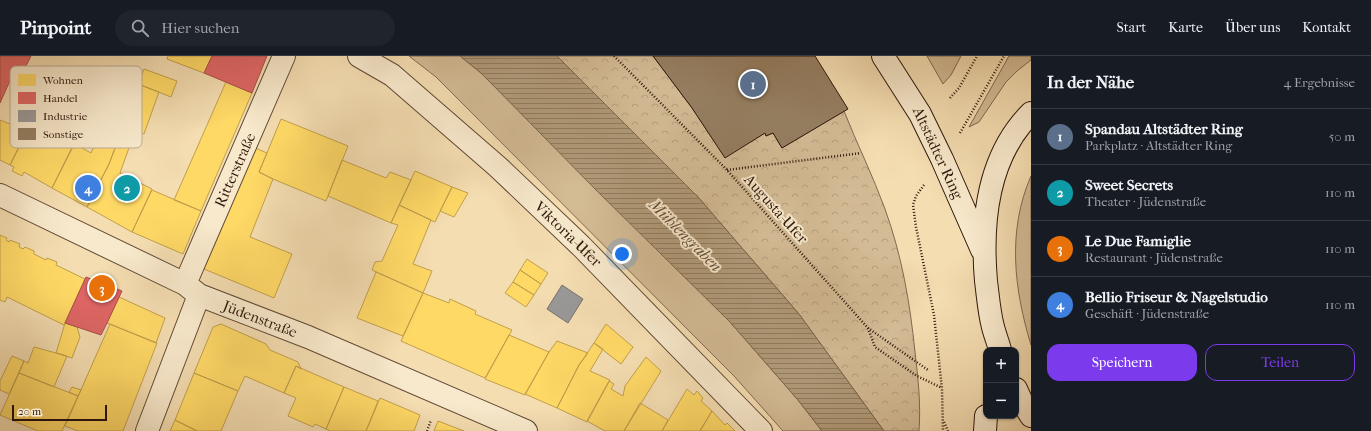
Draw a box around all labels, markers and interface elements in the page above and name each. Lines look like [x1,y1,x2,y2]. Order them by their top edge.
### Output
search box [115,10,395,46]
text: Pinpoint [20,17,91,39]
icon: search [129,17,151,39]
text: Hier suchen [161,19,239,37]
text: Start [1117,19,1146,36]
text: Karte [1168,19,1203,36]
text: Über uns [1225,19,1280,36]
text: Kontakt [1302,19,1351,36]
legend [10,66,142,148]
pin: 1 [740,69,766,99]
text: In der Nähe [1047,72,1134,92]
text: Wohnen [42,74,83,87]
text: 4 Ergebnisse [1284,75,1355,90]
text: Handel [43,92,78,105]
street label: Altstädter Ring [908,103,968,203]
text: Industrie [43,110,88,123]
text: Spandau Altstädter Ring [1085,120,1243,138]
text: Sonstige [43,128,84,141]
street label: Ritterstraße [211,129,260,210]
text: 1 [1058,129,1062,144]
text: 50 m [1329,129,1355,144]
text: Parkplatz · Altstädter Ring [1085,138,1232,153]
street label: Augusta-Ufer [740,170,812,248]
pin: 4 [75,173,101,203]
pin: 2 [114,173,140,203]
text: Sweet Secrets [1085,176,1173,194]
text: 2 [1057,185,1063,200]
text: 110 m [1325,185,1355,200]
text: Theater · Jüdenstraße [1085,194,1206,209]
water label: Mühlengraben [645,195,726,275]
street label: Viktoria-Ufer [530,197,606,271]
text: Le Due Famiglie [1085,232,1191,250]
text: 3 [1057,241,1063,256]
text: 110 m [1325,241,1355,256]
your location [612,244,632,264]
text: Restaurant · Jüdenstraße [1085,250,1223,265]
pin: 3 [89,273,115,303]
text: Bellio Friseur & Nagelstudio [1085,288,1268,306]
street label: Jüdenstraße [219,296,300,342]
text: 4 [1056,297,1064,312]
text: 110 m [1325,297,1355,312]
text: Geschäft · Jüdenstraße [1085,306,1209,321]
button: Speichern [1047,344,1197,381]
button: Teilen [1205,344,1355,381]
map controls [983,347,1019,419]
button: + [983,347,1019,383]
button: − [983,383,1019,419]
scale bar [12,403,107,422]
text: 20 m [18,405,41,418]

